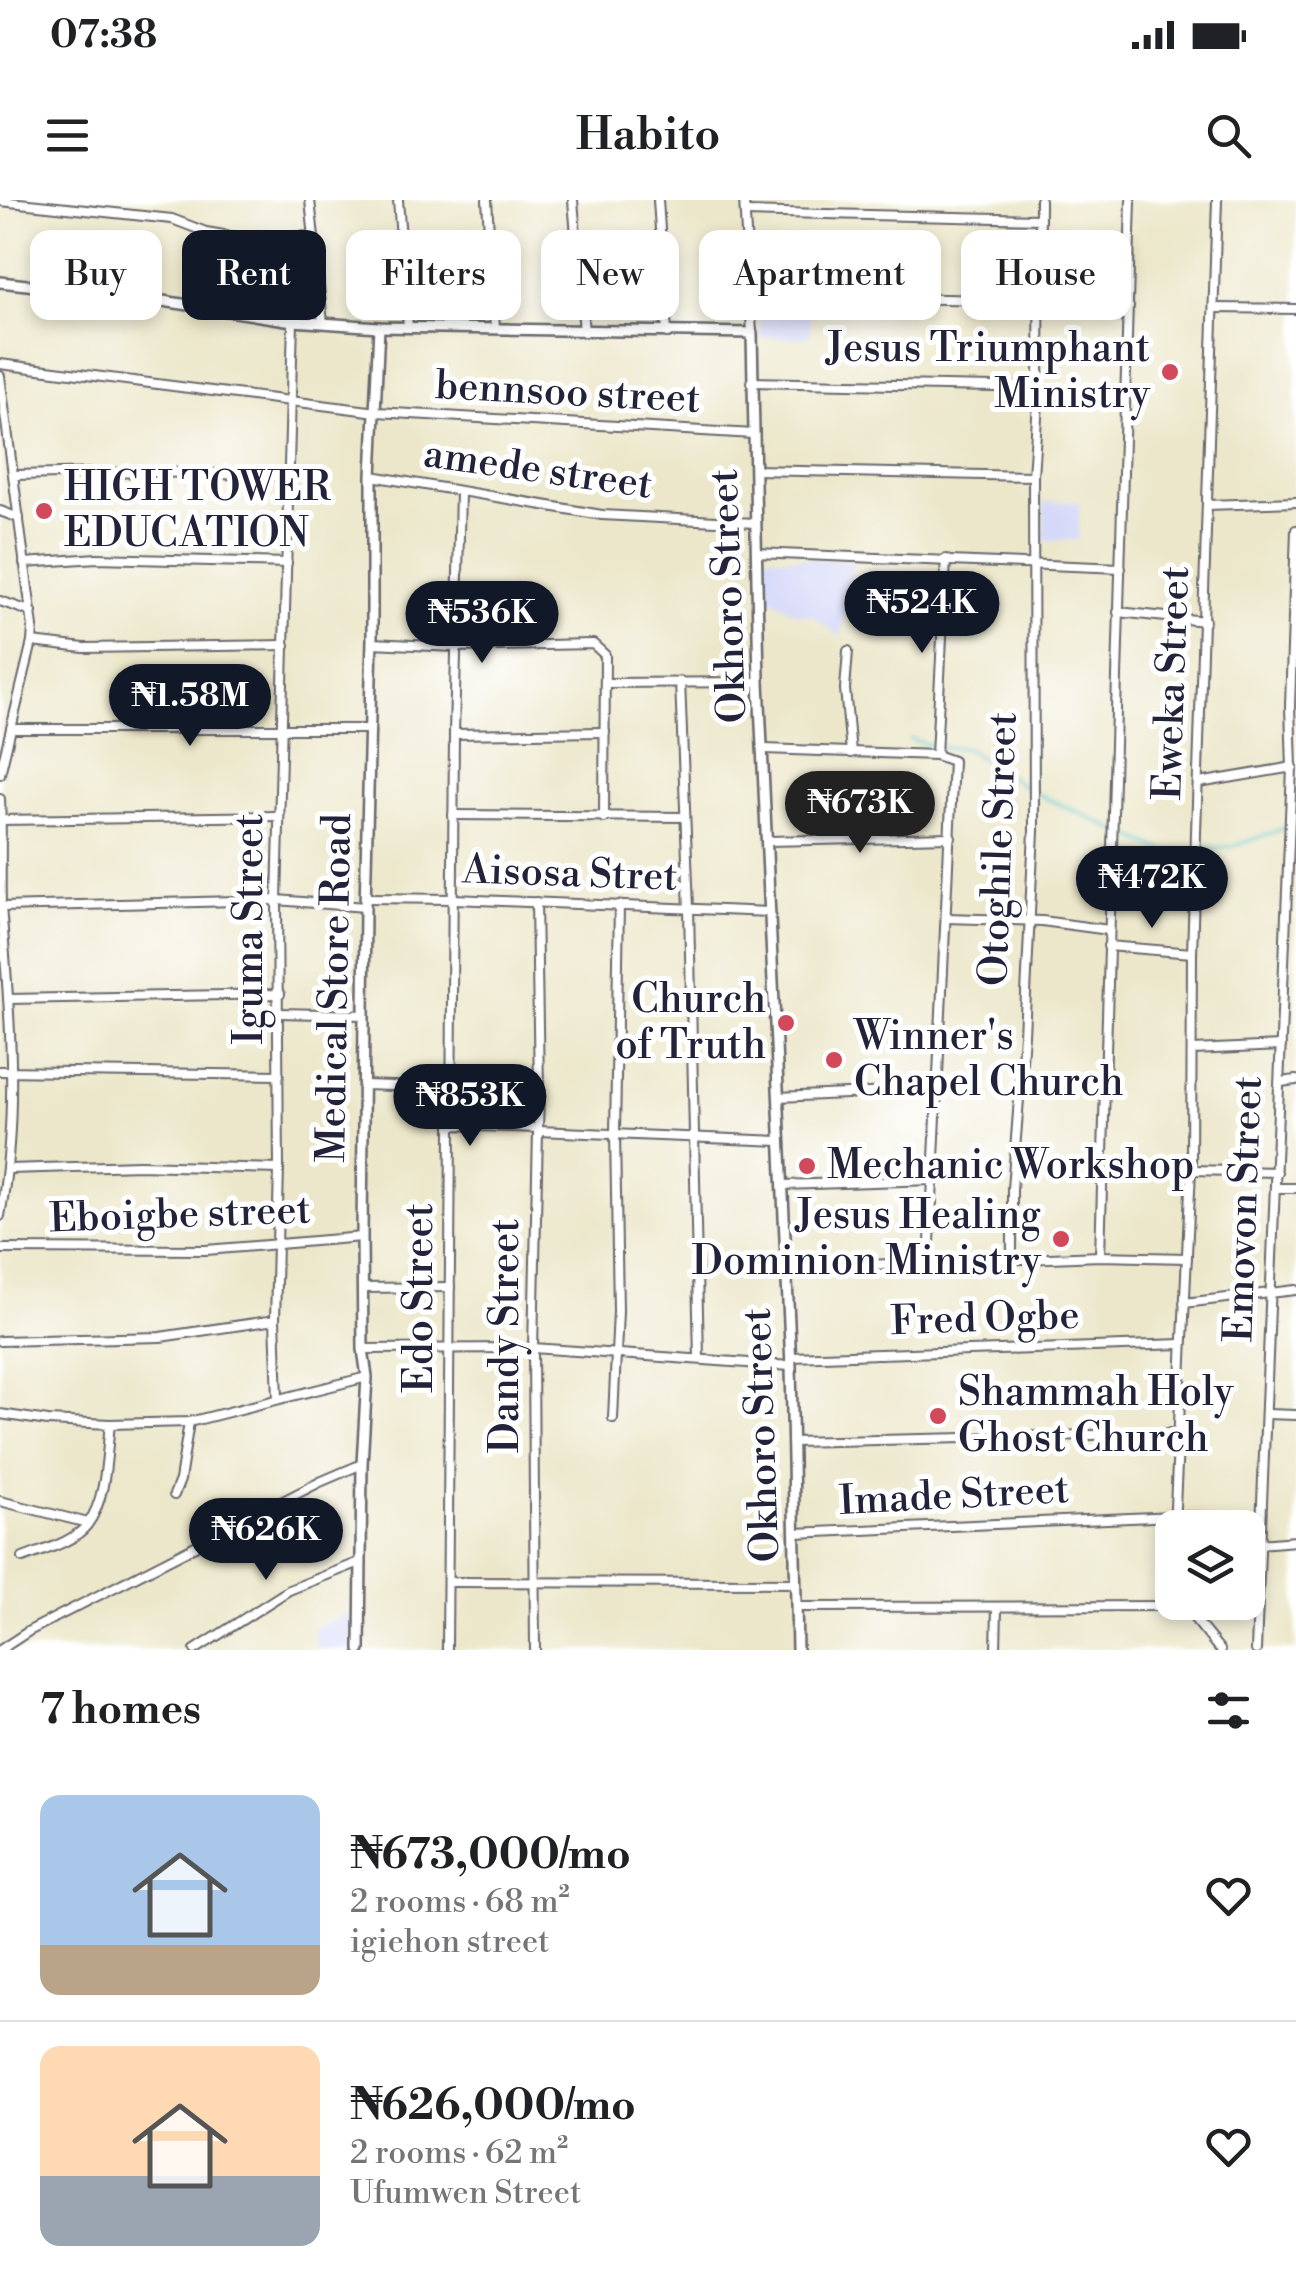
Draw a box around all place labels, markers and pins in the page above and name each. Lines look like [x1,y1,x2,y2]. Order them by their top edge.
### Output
place label: Jesus Triumphant Ministry [824,324,1151,421]
marker: Jesus Triumphant Ministry [1159,361,1181,383]
place label: HIGH TOWER EDUCATION [64,463,331,559]
marker: HIGH TOWER EDUCATION [33,500,55,522]
pin: ₦524K [852,571,992,656]
pin: ₦536K [412,581,552,666]
pin: ₦1.58M [109,664,271,749]
pin: ₦673K [790,771,930,856]
pin: ₦472K [1082,846,1222,931]
place label: Church of Truth [615,975,766,1071]
marker: Church of Truth [775,1012,797,1034]
place label: Winner's Chapel Church [852,1012,1124,1108]
marker: Winner's Chapel Church [823,1049,845,1071]
pin: ₦853K [400,1064,540,1149]
place label: Mechanic Workshop [827,1141,1194,1191]
marker: Mechanic Workshop [796,1155,818,1177]
place label: Jesus Healing Dominion Ministry [692,1191,1042,1288]
marker: Jesus Healing Dominion Ministry [1050,1228,1072,1250]
place label: Shammah Holy Ghost Church [958,1368,1234,1464]
marker: Shammah Holy Ghost Church [927,1405,949,1427]
pin: ₦626K [196,1498,336,1583]

